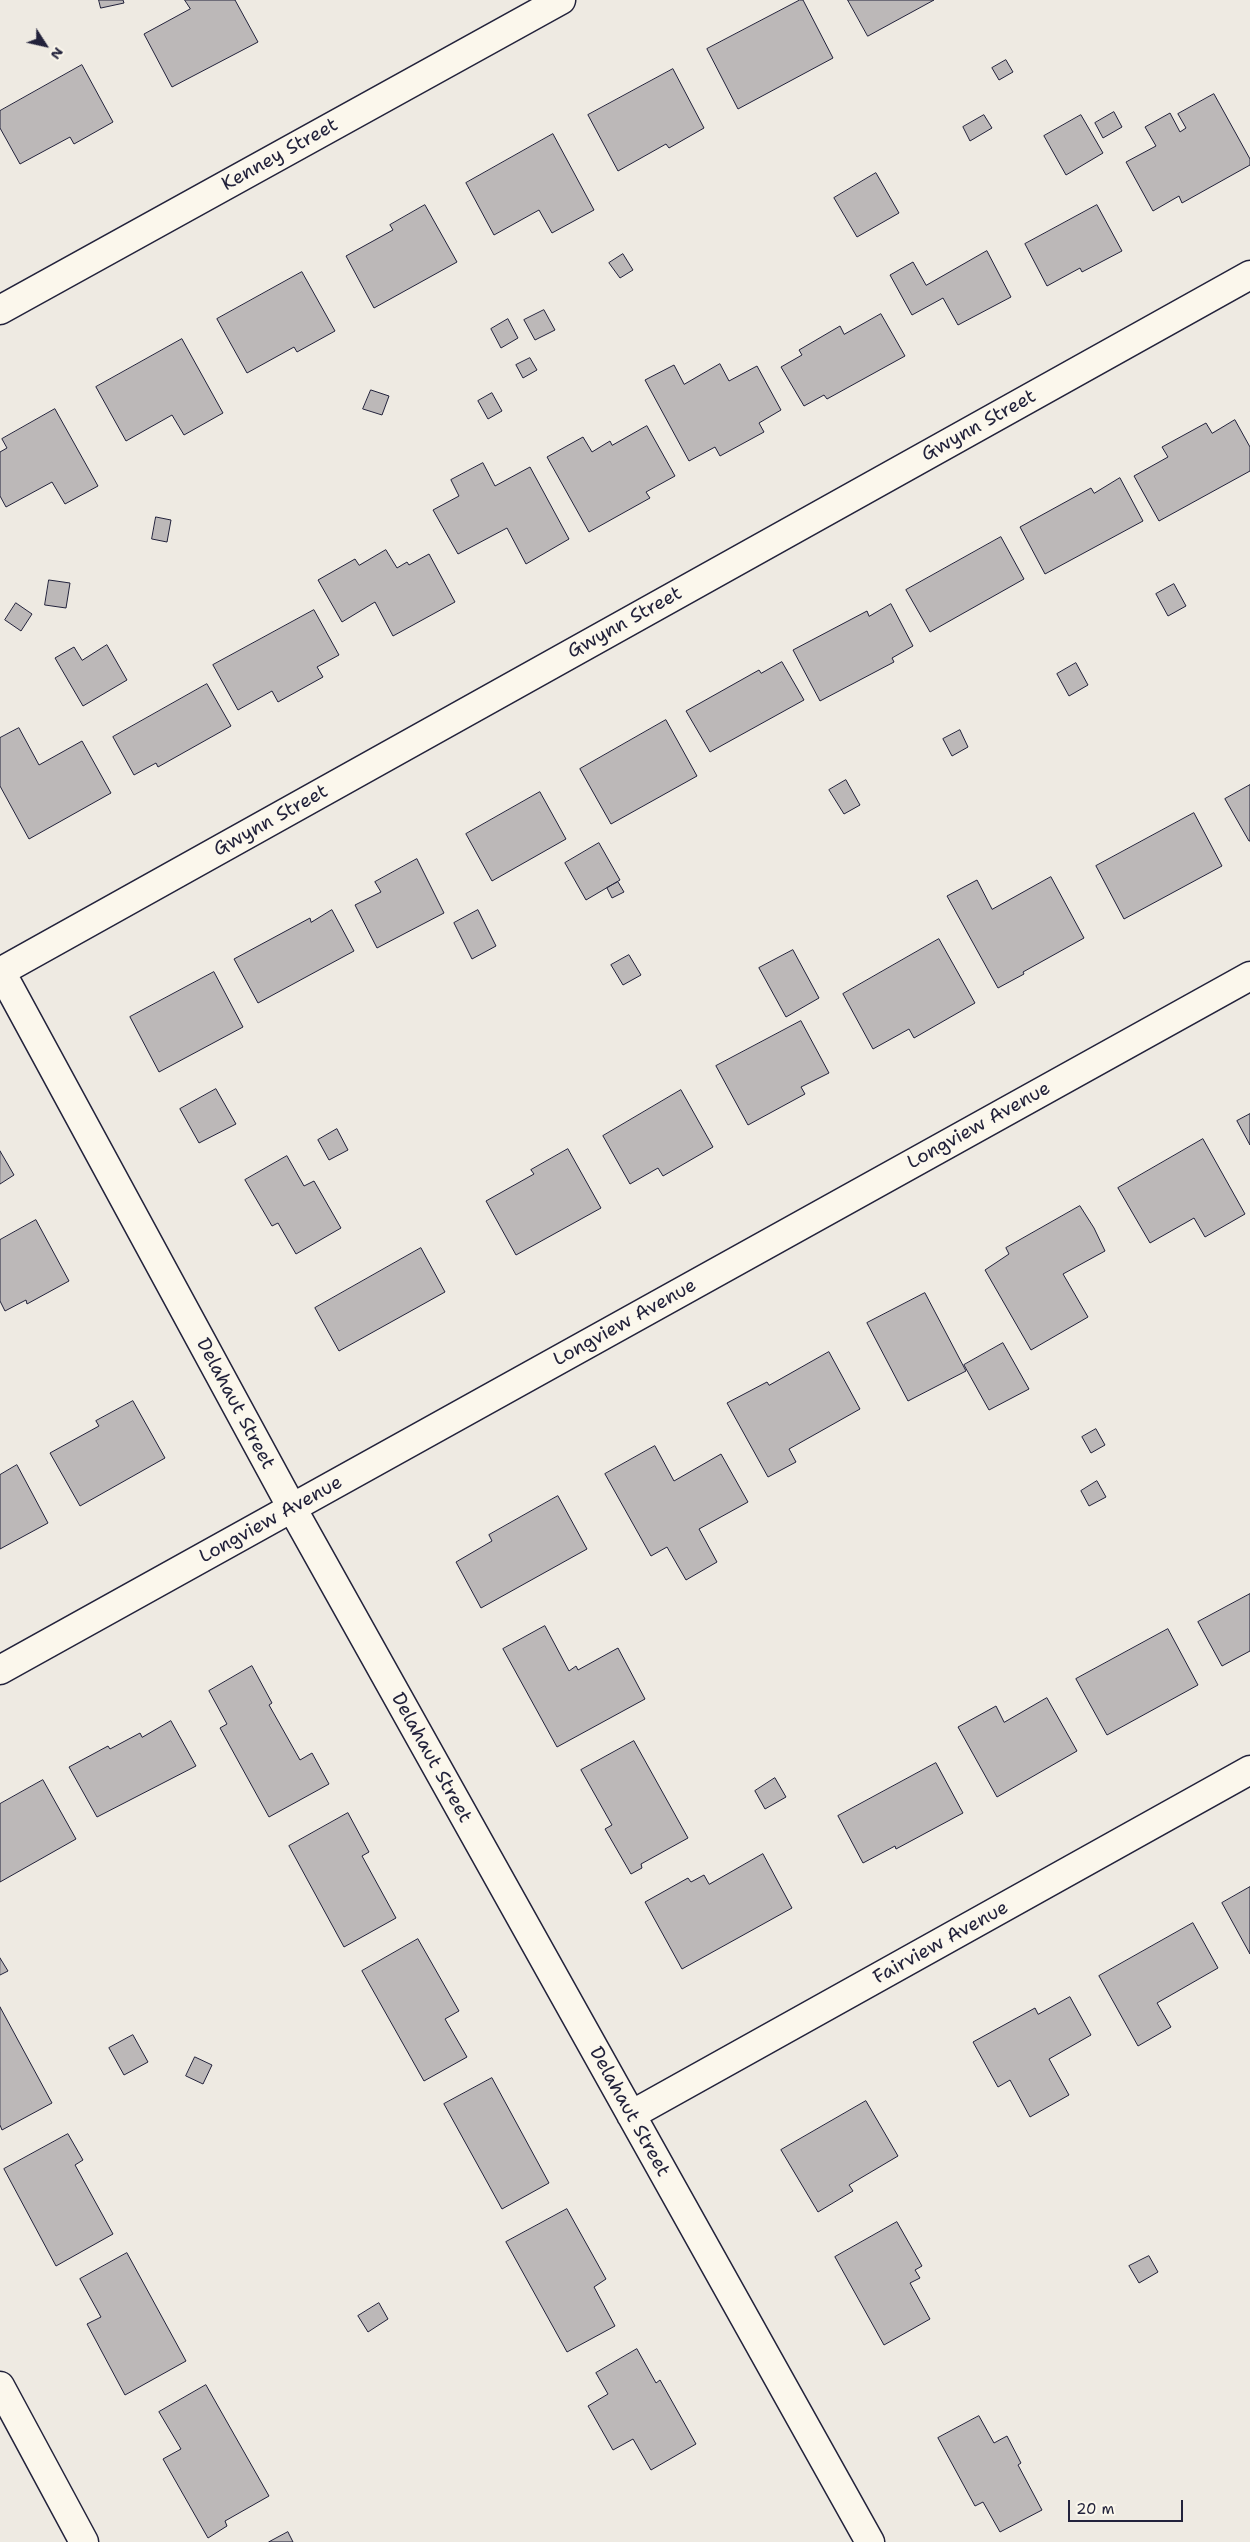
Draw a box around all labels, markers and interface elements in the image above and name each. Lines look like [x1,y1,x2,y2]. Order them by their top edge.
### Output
north arrow [20,20,70,70]
text: N [47,44,68,63]
street label: Kenney Street [218,114,342,196]
street label: Gwynn Street [918,385,1040,467]
street label: Gwynn Street [564,582,686,664]
street label: Gwynn Street [210,780,332,862]
street label: Longview Avenue [904,1077,1054,1175]
street label: Longview Avenue [550,1274,700,1372]
street label: Delahaut Street [191,1335,279,1473]
street label: Longview Avenue [196,1471,346,1569]
street label: Delahaut Street [386,1689,476,1827]
street label: Fairview Avenue [869,1896,1013,1990]
street label: Delahaut Street [584,2043,674,2181]
scale bar [1070,2490,1185,2522]
text: 20 m [1076,2499,1115,2519]

